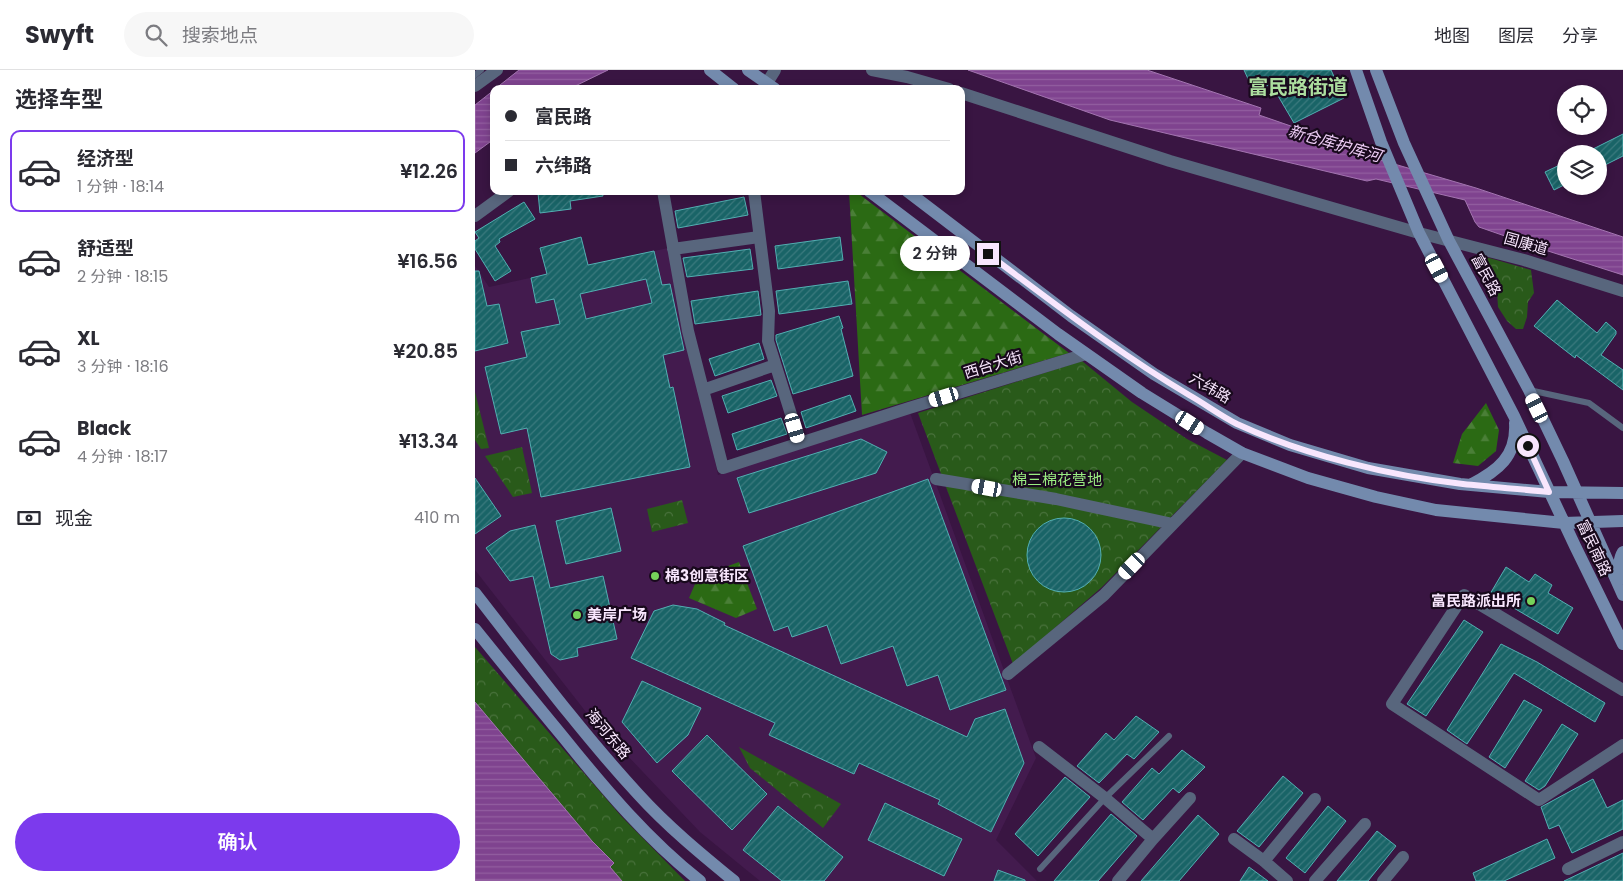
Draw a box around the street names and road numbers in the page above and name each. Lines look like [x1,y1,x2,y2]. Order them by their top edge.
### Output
street label: 国康道 [1502,227,1551,260]
street label: 富民路 [1467,250,1506,300]
street label: 西台大街 [961,346,1025,383]
street label: 六纬路 [1186,367,1235,408]
street label: 富民南路 [1572,516,1617,579]
street label: 海河东路 [581,704,636,763]

